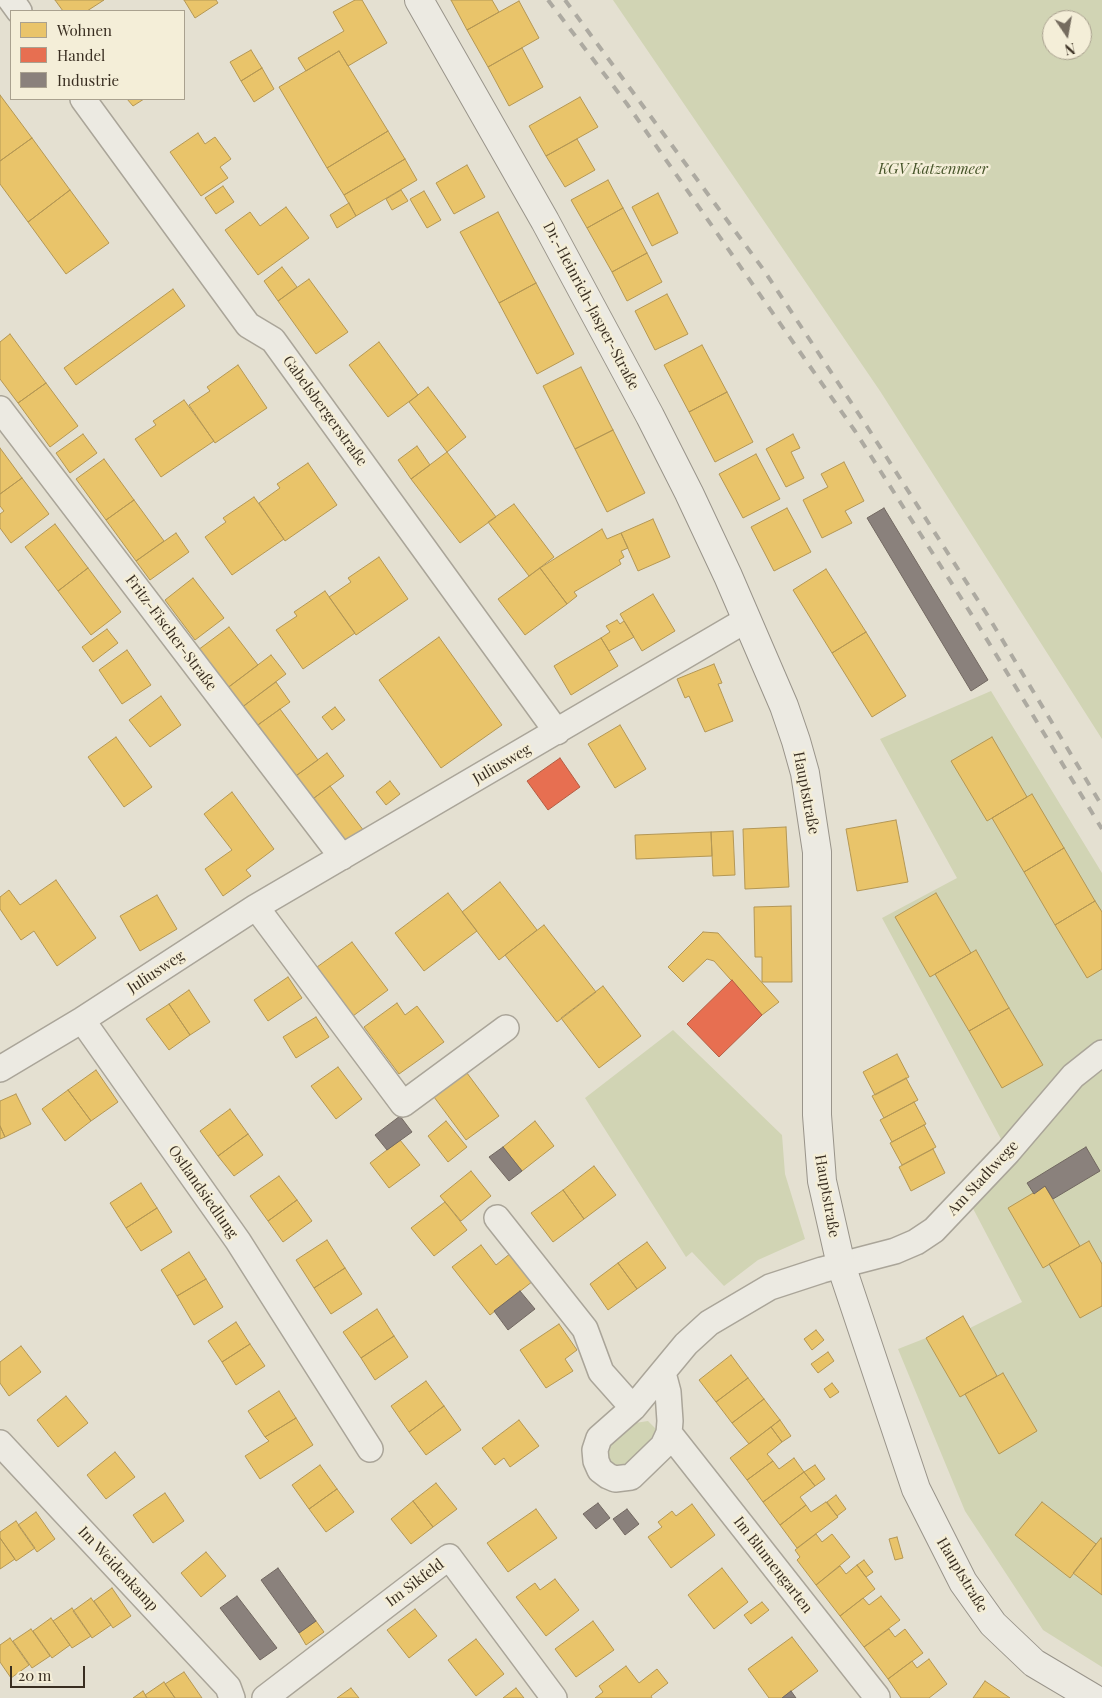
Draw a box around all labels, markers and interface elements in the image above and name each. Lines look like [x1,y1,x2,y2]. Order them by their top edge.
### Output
legend [10,10,185,100]
north arrow [1042,10,1092,60]
text: Wohnen [57,20,112,40]
text: N [1063,39,1077,60]
text: Handel [57,45,105,65]
text: Industrie [57,70,119,90]
park label: KGV Katzenmeer [878,160,988,178]
street label: Dr.-Heinrich-Jasper-Straße [539,219,643,393]
street label: Gabelsbergerstraße [279,352,371,470]
street label: Fritz-Fischer-Straße [122,572,220,694]
street label: Juliusweg [470,740,534,788]
street label: Hauptstraße [789,750,823,836]
street label: Juliusweg [124,947,188,997]
street label: Am Stadtwege [944,1137,1022,1219]
street label: Ostlandsiedlung [164,1142,242,1242]
street label: Hauptstraße [811,1153,843,1239]
street label: Im Blumengarten [730,1513,816,1617]
street label: Im Weidenkamp [74,1523,162,1615]
street label: Hauptstraße [933,1534,991,1616]
street label: Im Sikfeld [382,1555,448,1611]
scale bar [12,1656,88,1688]
text: 20 m [18,1665,51,1685]

